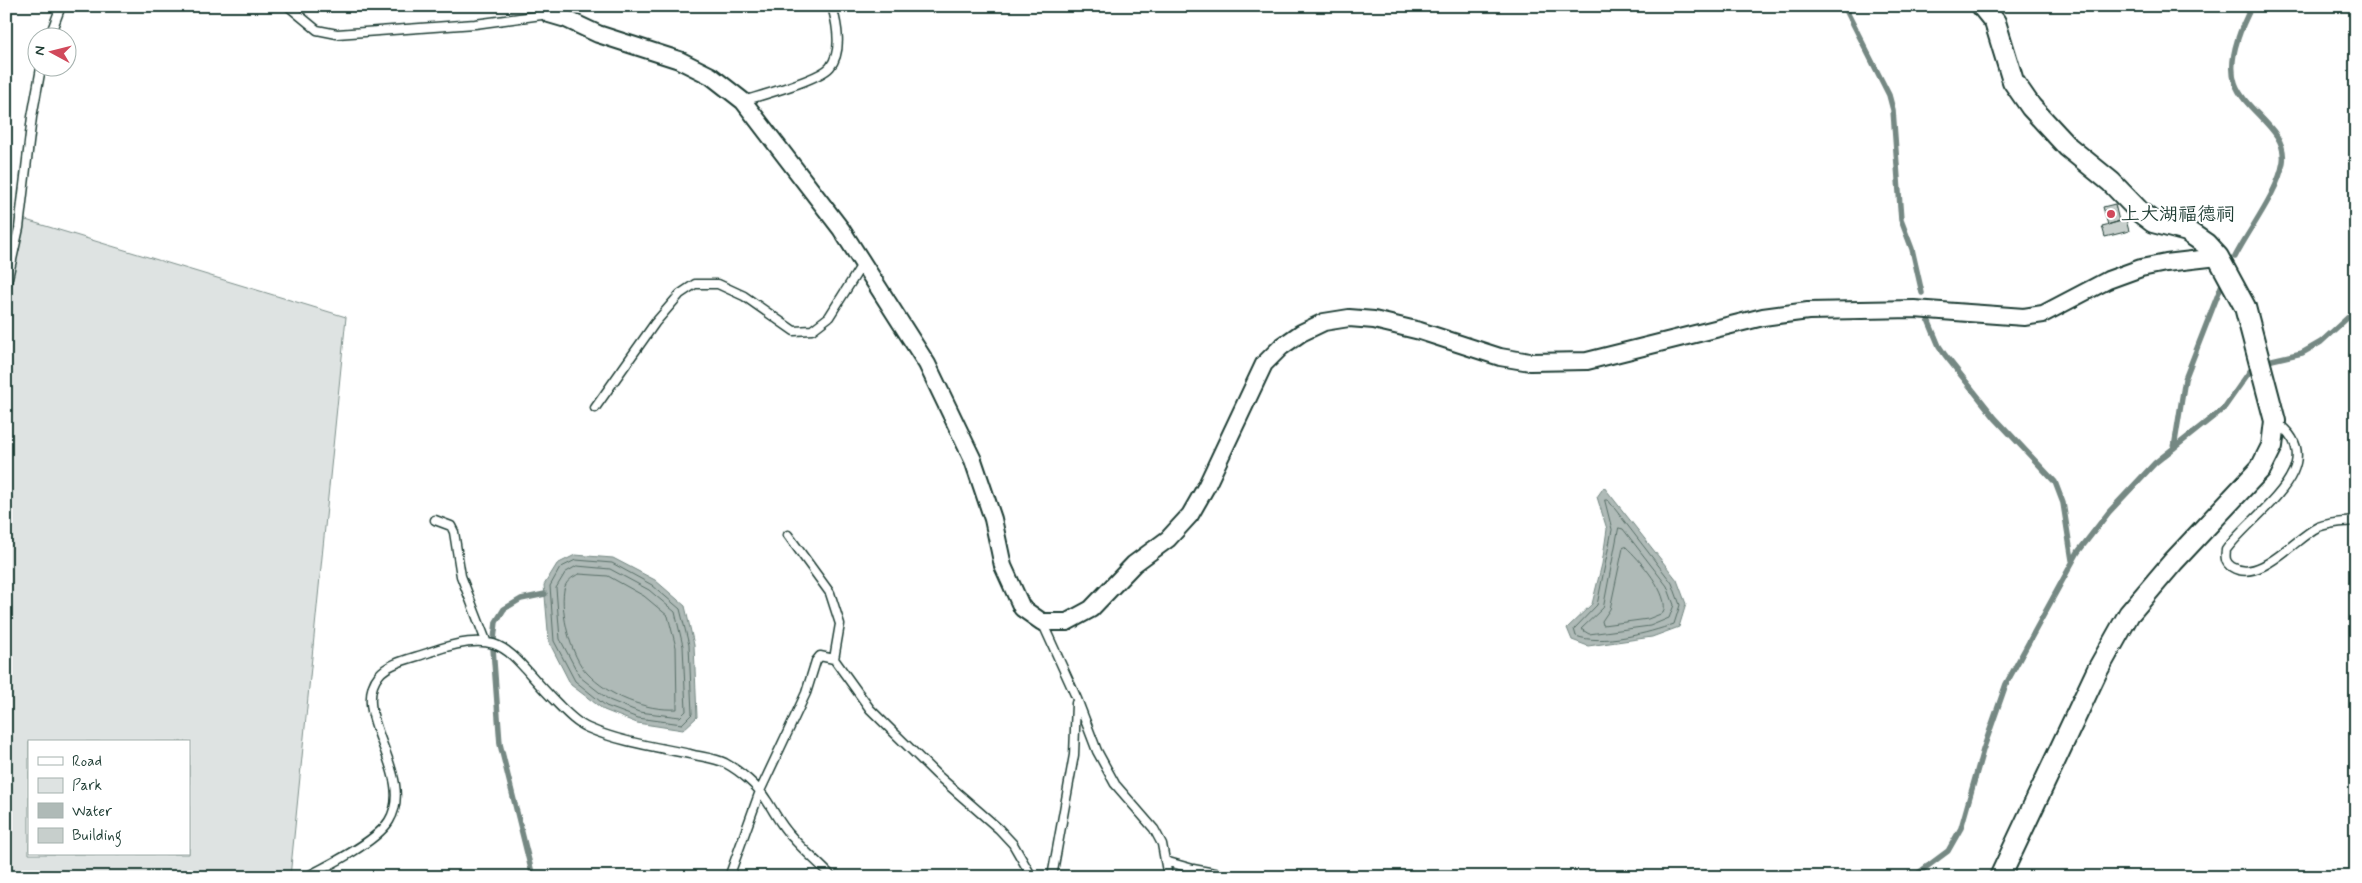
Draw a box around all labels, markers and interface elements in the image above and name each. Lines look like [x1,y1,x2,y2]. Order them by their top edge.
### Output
north arrow [28,28,78,78]
text: N [31,45,50,56]
place label: 上大湖福德祠 [2121,202,2235,227]
marker: 上大湖福德祠 [2105,208,2117,220]
legend [28,740,190,856]
text: Road [72,752,102,772]
text: Park [72,776,102,796]
text: Water [72,802,112,822]
text: Building [72,826,122,847]

